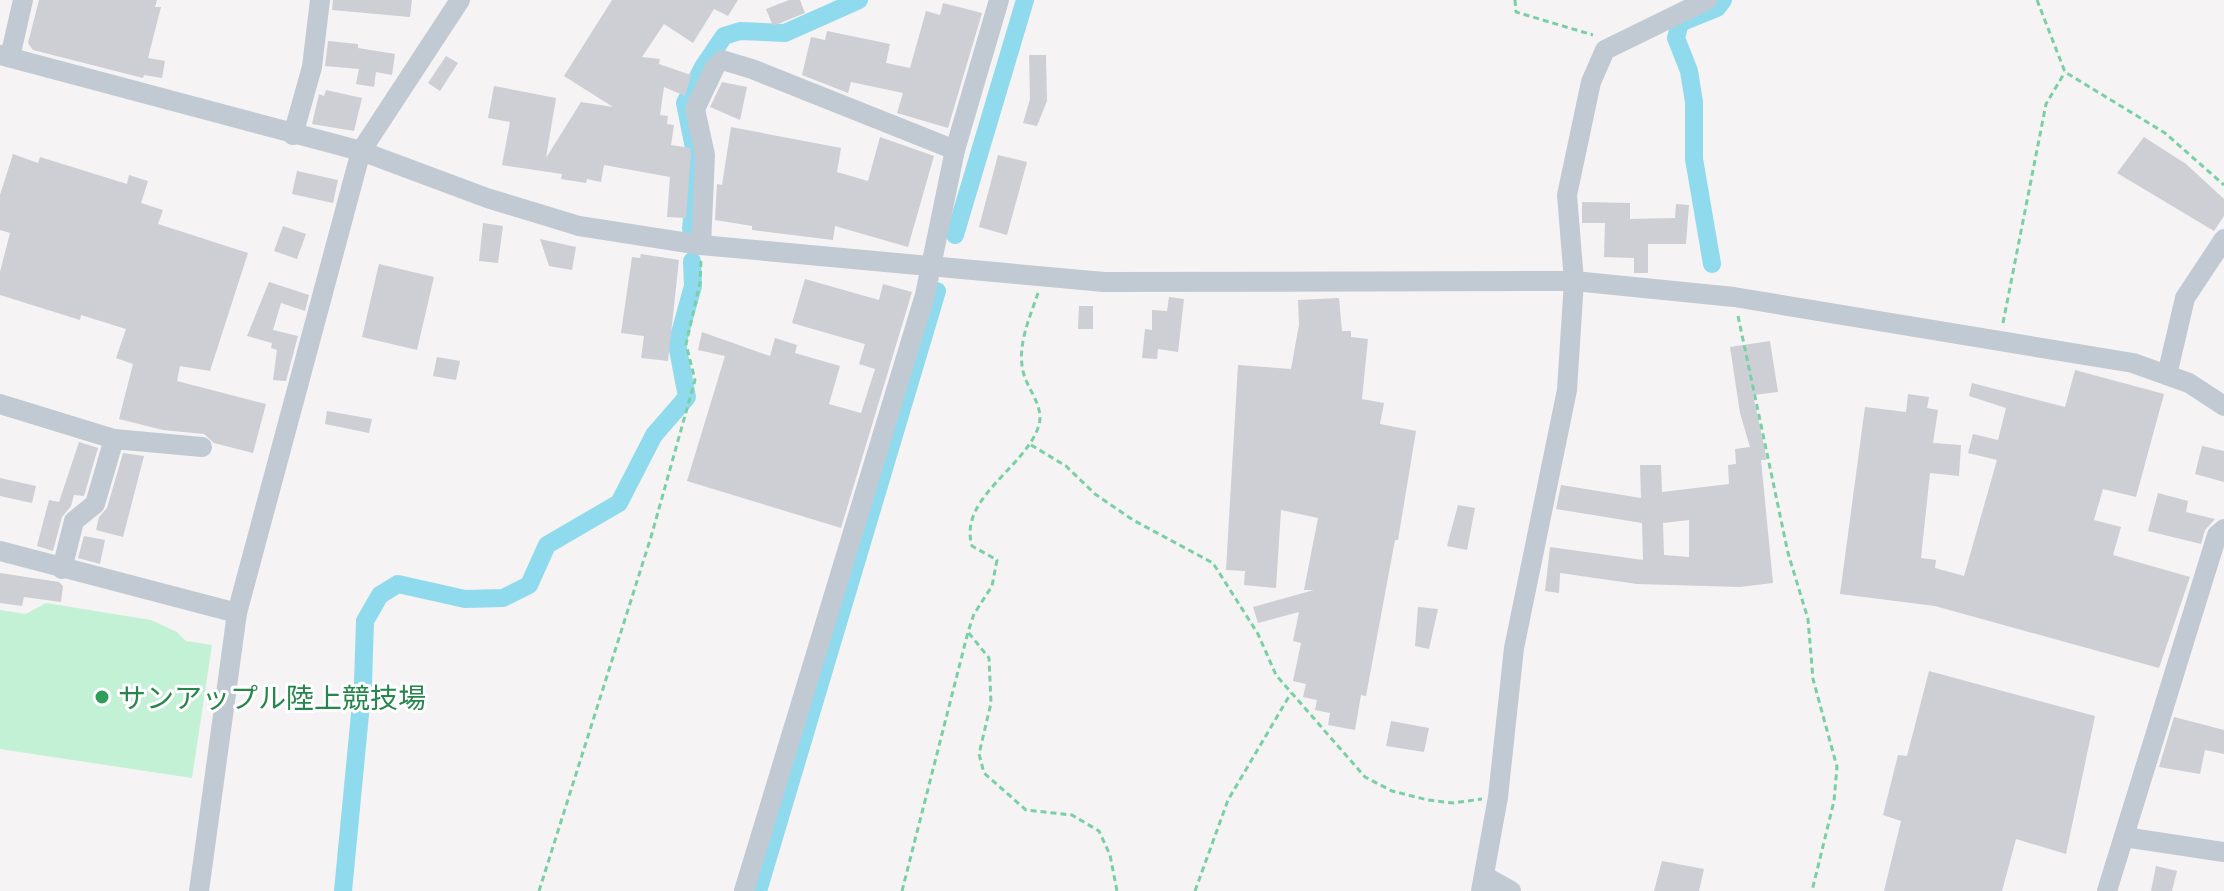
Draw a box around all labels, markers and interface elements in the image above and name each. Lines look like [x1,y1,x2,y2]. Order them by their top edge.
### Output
place label: サンアップル陸上競技場 [118,678,426,716]
marker: サンアップル陸上競技場 [93,688,111,706]

